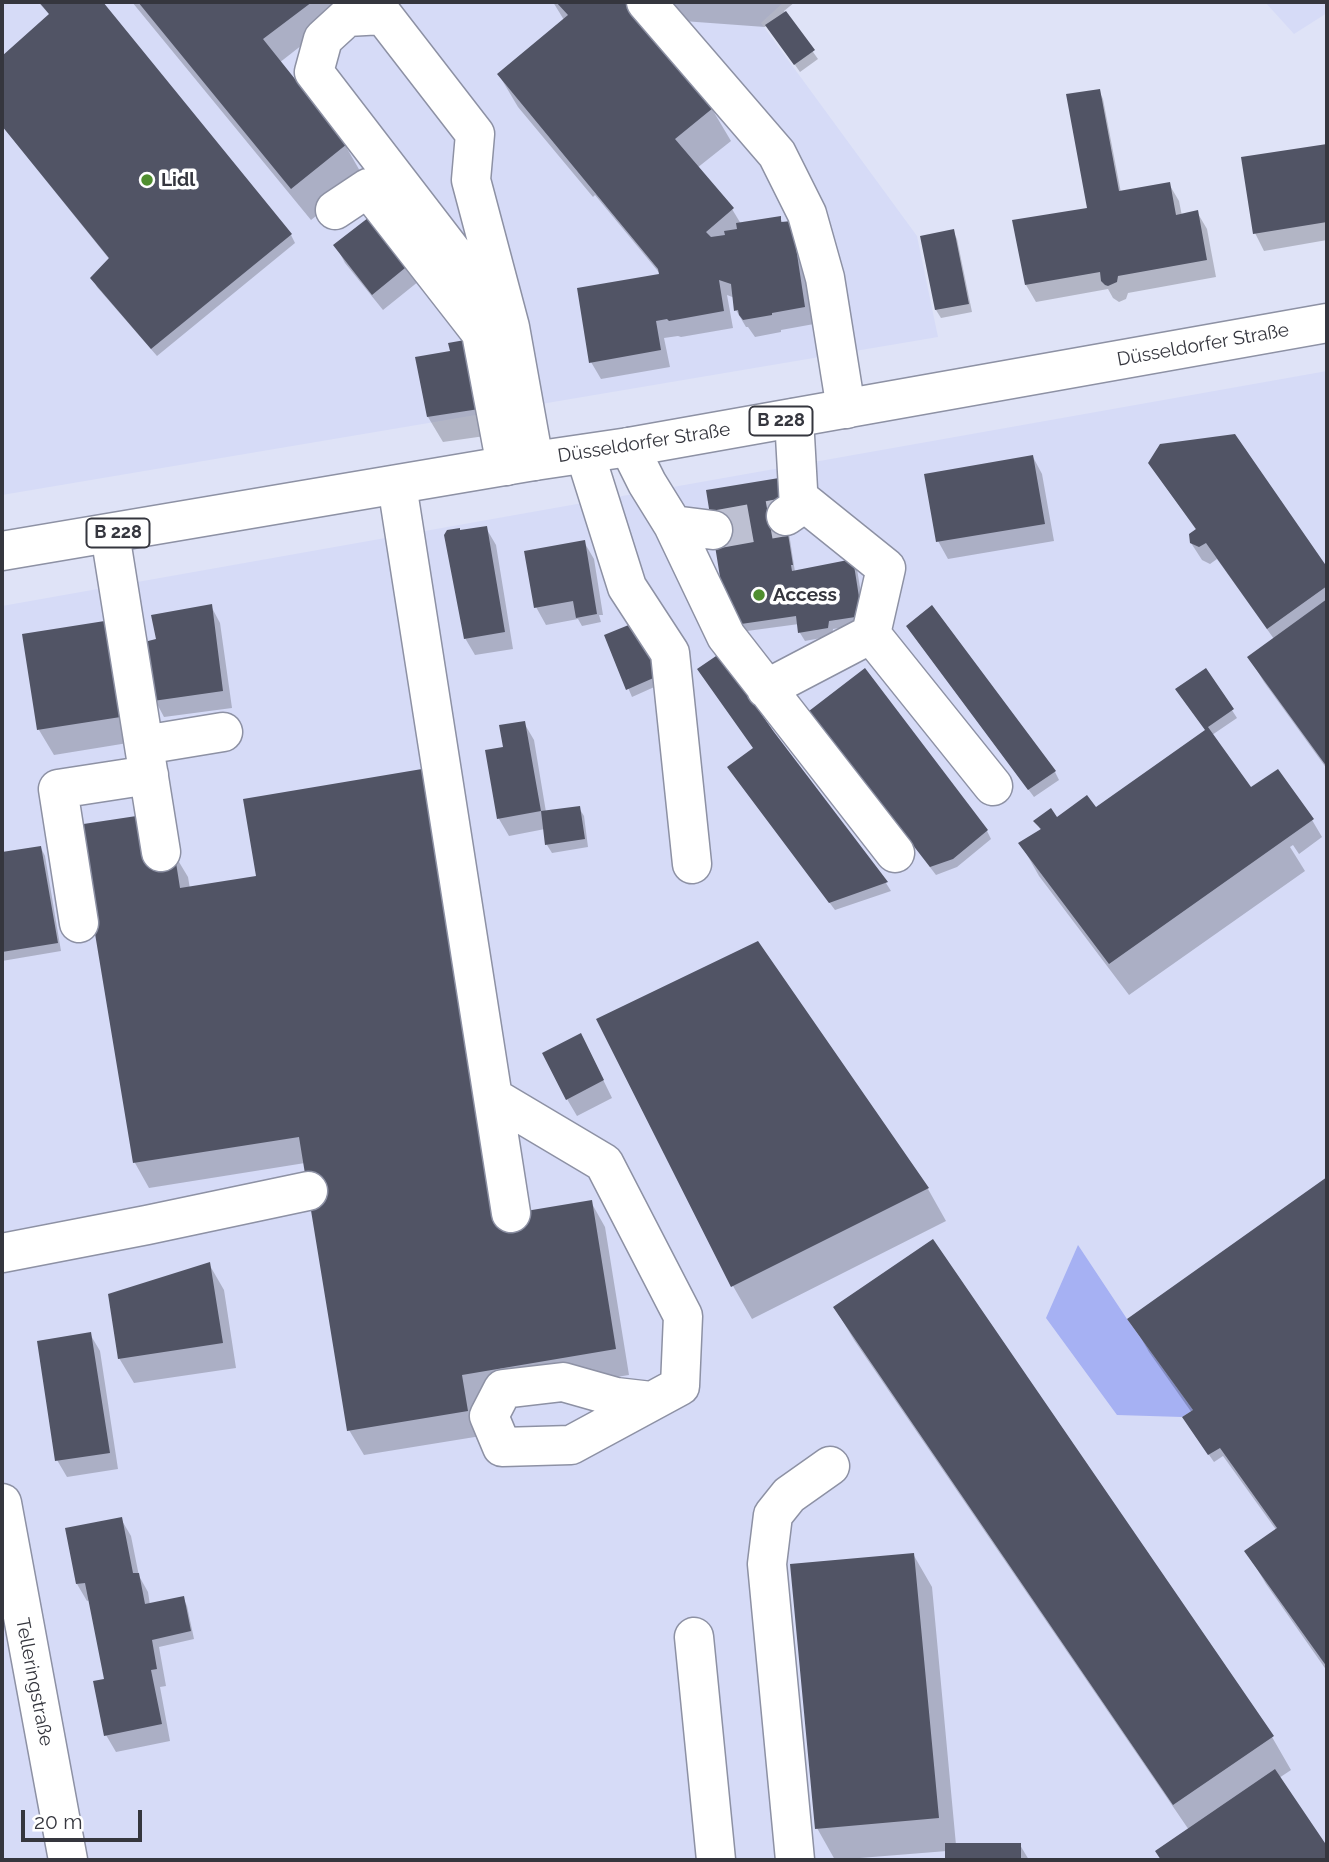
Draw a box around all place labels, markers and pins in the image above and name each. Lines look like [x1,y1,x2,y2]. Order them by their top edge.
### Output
place label: Lidl [161,169,195,191]
marker: Lidl [139,172,155,188]
place label: Access [773,584,837,606]
marker: Access [751,587,767,603]

